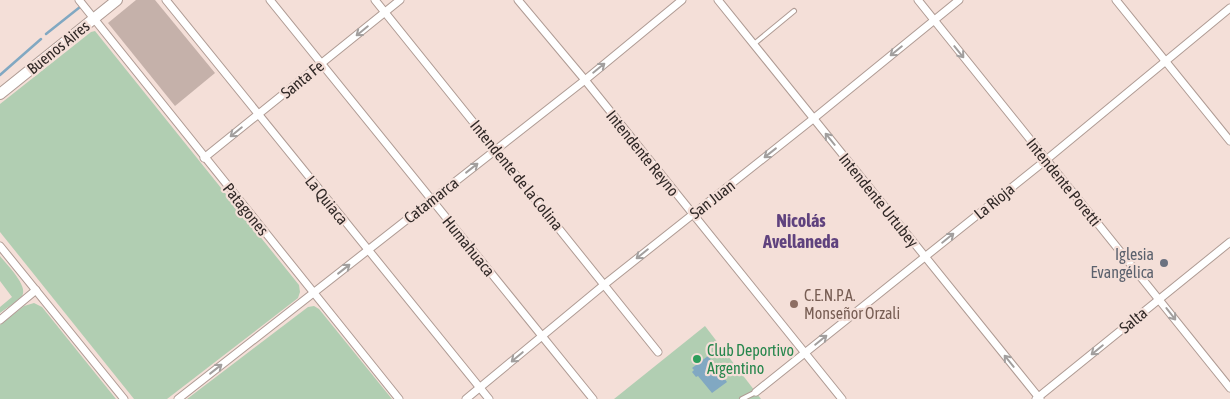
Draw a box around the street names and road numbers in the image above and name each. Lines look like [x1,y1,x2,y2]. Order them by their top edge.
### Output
street label: Buenos Aires [23,16,93,78]
street label: Santa Fe [277,56,327,102]
street label: Intendente Reyno [602,107,683,200]
street label: Intendente de la Colina [467,116,567,234]
street label: Intendente Poretti [1023,134,1105,230]
street label: Intendente Urtubey [835,149,923,251]
street label: La Quiaca [302,172,352,228]
street label: Catamarca [400,173,462,227]
street label: San Juan [686,176,738,222]
street label: Patagones [219,179,273,240]
street label: La Rioja [970,179,1018,223]
street label: Humahuaca [439,212,499,280]
street label: Salta [1116,303,1150,337]

